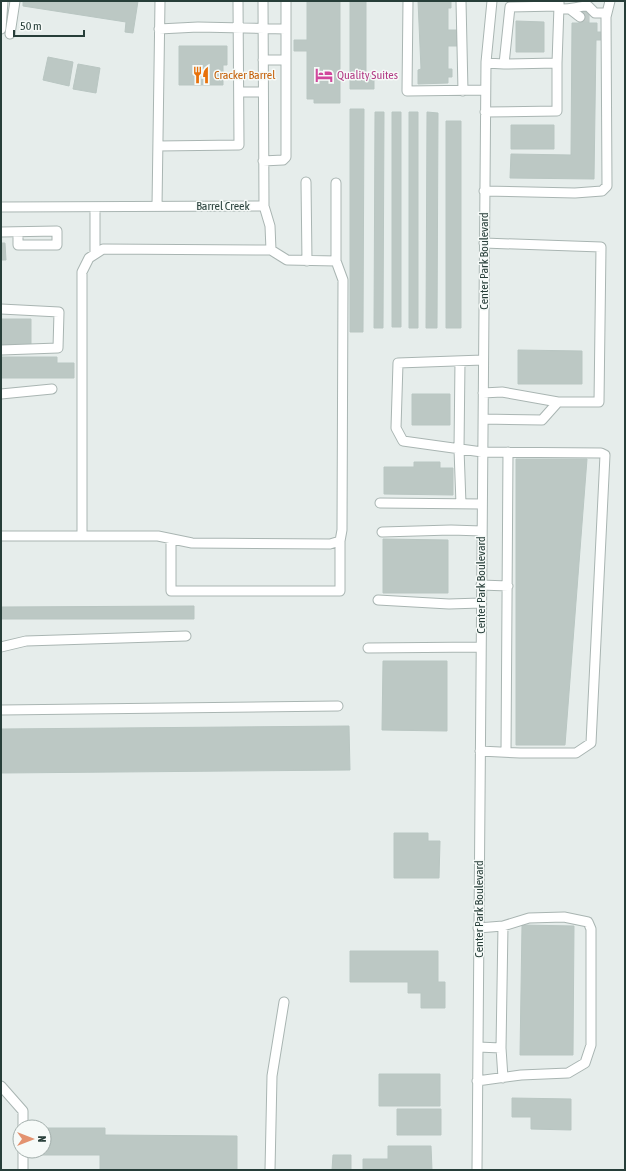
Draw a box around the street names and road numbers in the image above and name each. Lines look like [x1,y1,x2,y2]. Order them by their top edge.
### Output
street label: Barrel Creek [196,199,251,213]
street label: Center Park Boulevard [477,212,491,310]
street label: Center Park Boulevard [474,536,488,634]
street label: Center Park Boulevard [472,860,486,958]

